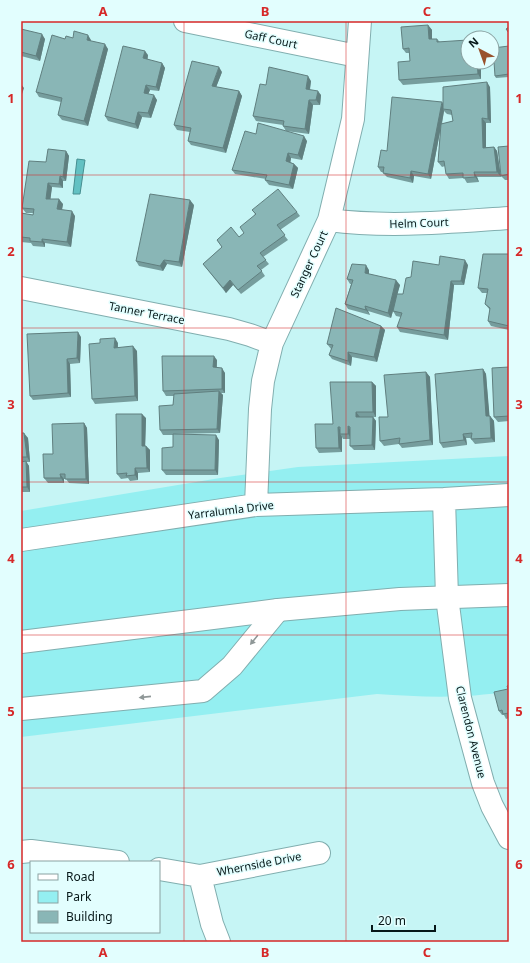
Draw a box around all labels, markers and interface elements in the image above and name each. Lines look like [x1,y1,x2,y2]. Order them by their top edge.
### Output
text: A [99,2,108,20]
text: B [261,2,269,20]
text: C [423,2,431,20]
street label: Gaff Court [243,26,299,51]
north arrow [460,30,500,70]
text: N [465,33,481,51]
text: 1 [7,89,15,107]
text: 1 [515,89,523,107]
street label: Helm Court [389,214,449,231]
street label: Stanger Court [286,228,331,300]
text: 2 [7,242,15,260]
text: 2 [515,242,523,260]
street label: Tanner Terrace [108,298,186,327]
text: 3 [7,395,15,413]
text: 3 [515,395,523,413]
street label: Yarralumla Drive [187,497,274,522]
text: 4 [7,549,15,567]
text: 4 [515,549,523,567]
one-way arrow [249,635,258,646]
street label: Clarendon Avenue [453,684,490,780]
one-way arrow [139,693,151,700]
text: 5 [7,702,15,720]
text: 5 [515,702,523,720]
street label: Whernside Drive [215,848,302,879]
text: 6 [7,855,15,873]
text: 6 [515,855,523,873]
legend [30,861,160,933]
text: Road [66,868,95,885]
text: Park [66,888,92,905]
scale bar [372,907,435,933]
text: Building [66,908,113,925]
text: 20 m [378,912,406,929]
text: A [99,943,108,961]
text: B [261,943,269,961]
text: C [423,943,431,961]

